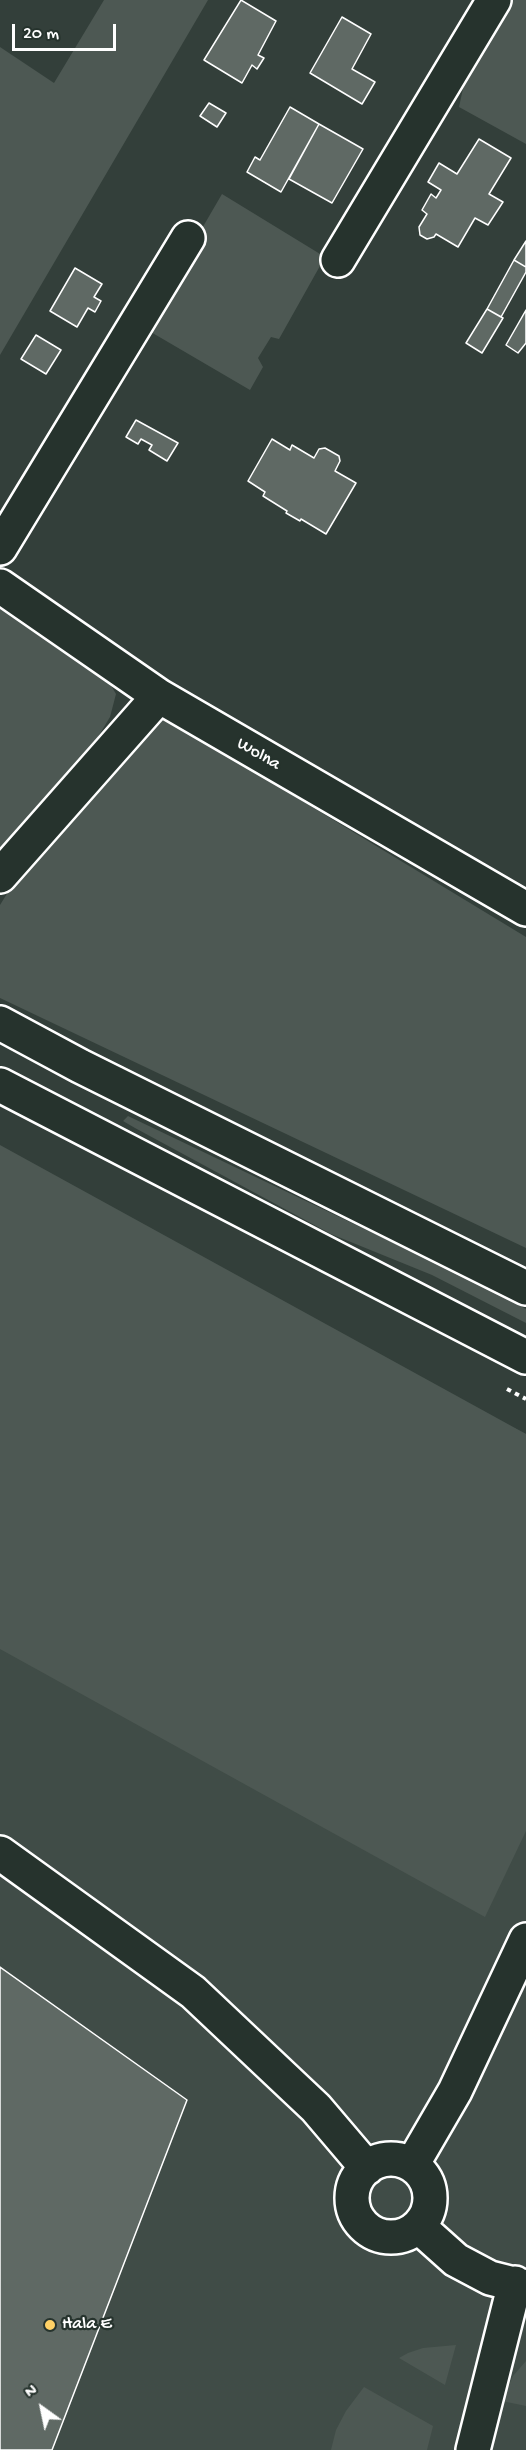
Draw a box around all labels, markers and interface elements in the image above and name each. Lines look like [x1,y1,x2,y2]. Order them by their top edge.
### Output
scale bar [15,12,118,50]
text: 20 m [23,24,59,45]
street label: Wolna [232,734,284,776]
place label: Hala E [62,2314,112,2336]
marker: Hala E [43,2318,57,2332]
north arrow [12,2378,72,2438]
text: N [22,2382,41,2403]

